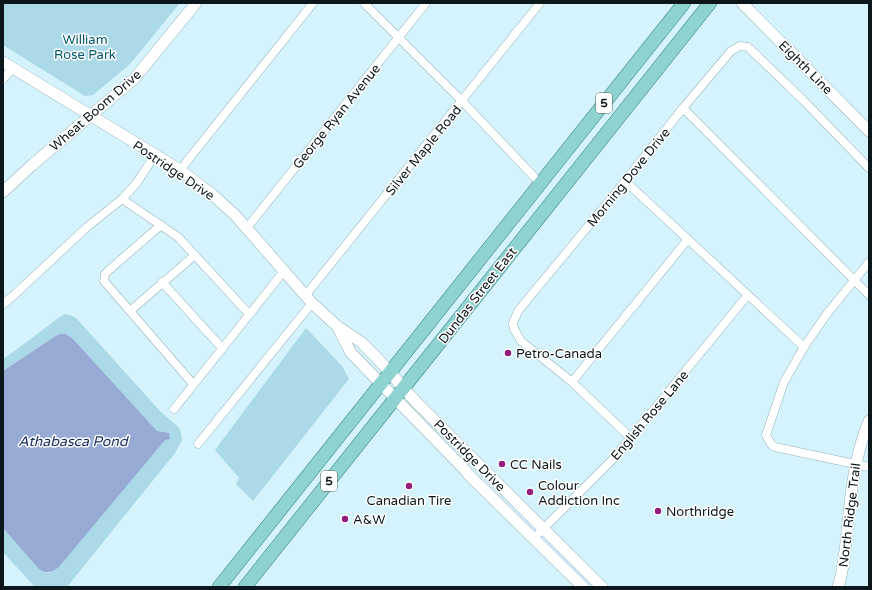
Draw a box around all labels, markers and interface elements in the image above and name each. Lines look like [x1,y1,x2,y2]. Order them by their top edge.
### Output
park label: William Rose Park [54,32,116,63]
street label: Eighth Line [775,37,836,98]
street label: George Ryan Avenue [290,61,384,172]
street label: Wheat Boom Drive [47,67,145,155]
road number: 5 [596,93,612,113]
street label: Silver Maple Road [382,102,465,199]
street label: Morning Dove Drive [584,125,674,230]
street label: Postridge Drive [130,138,217,204]
street label: Dundas Street East [435,244,520,347]
place label: Petro-Canada [516,346,602,362]
marker: Petro-Canada [503,348,513,358]
street label: English Rose Lane [607,367,692,464]
street label: Postridge Drive [430,416,509,495]
water label: Athabasca Pond [18,433,130,450]
place label: CC Nails [510,457,562,473]
marker: CC Nails [497,459,507,469]
street label: North Ridge Trail [836,462,864,568]
road number: 5 [321,471,337,491]
place label: Colour Addiction Inc [538,478,620,509]
marker: Canadian Tire [404,481,414,491]
marker: Colour Addiction Inc [525,487,535,497]
place label: Canadian Tire [367,493,451,509]
place label: Northridge [666,504,734,520]
marker: Northridge [653,506,663,516]
place label: A&W [353,512,385,528]
marker: A&W [340,514,350,524]

